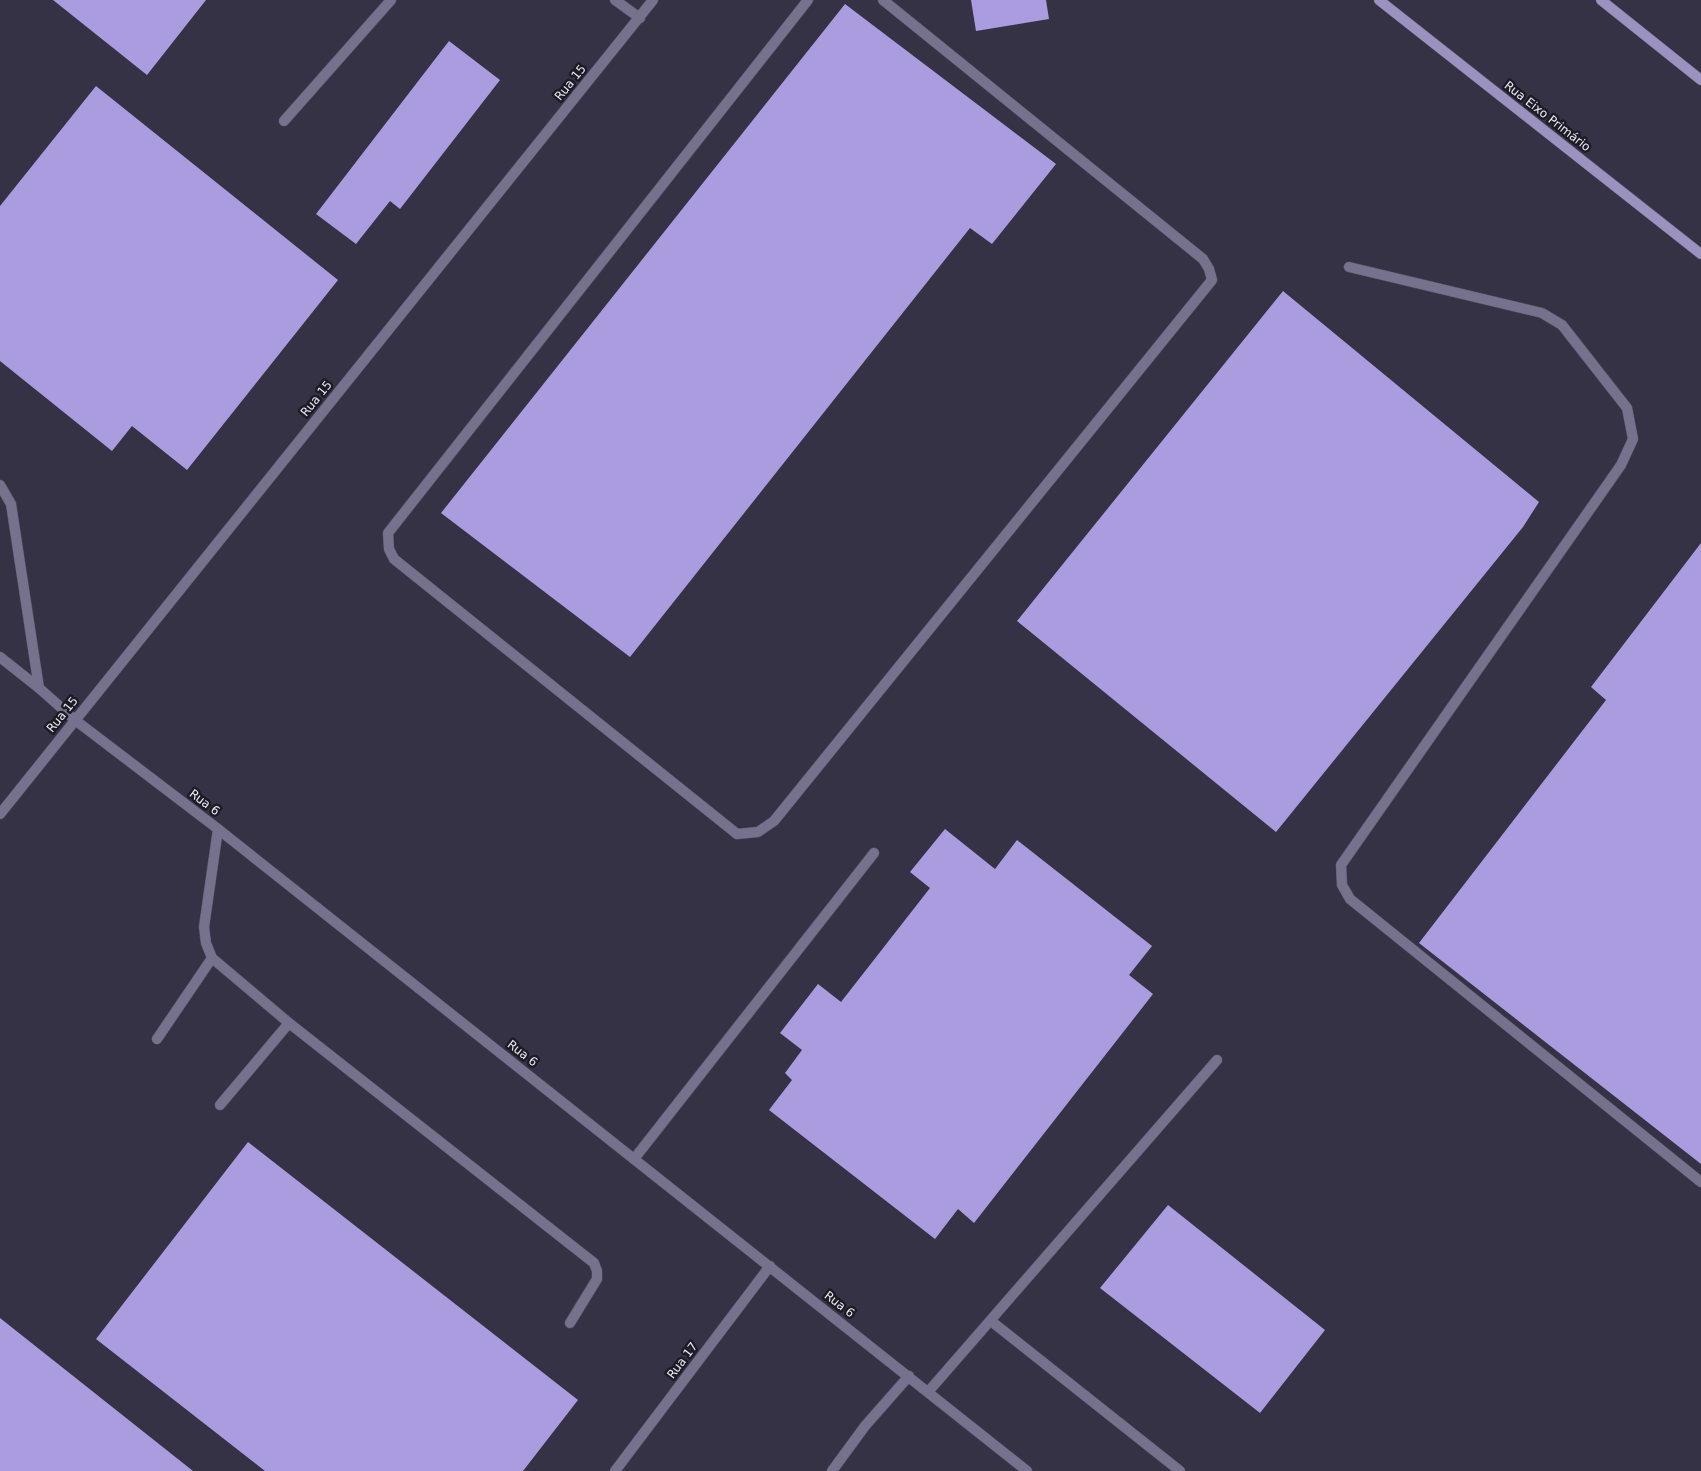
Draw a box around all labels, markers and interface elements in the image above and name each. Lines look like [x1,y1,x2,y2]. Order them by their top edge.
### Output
street label: Rua 15 [552,62,590,104]
street label: Rua Eixo Primário [1501,79,1593,155]
street label: Rua 15 [298,378,336,420]
street label: Rua 15 [44,694,82,736]
street label: Rua 6 [186,787,222,819]
street label: Rua 6 [504,1038,540,1070]
street label: Rua 6 [821,1289,857,1321]
street label: Rua 17 [665,1340,701,1382]

